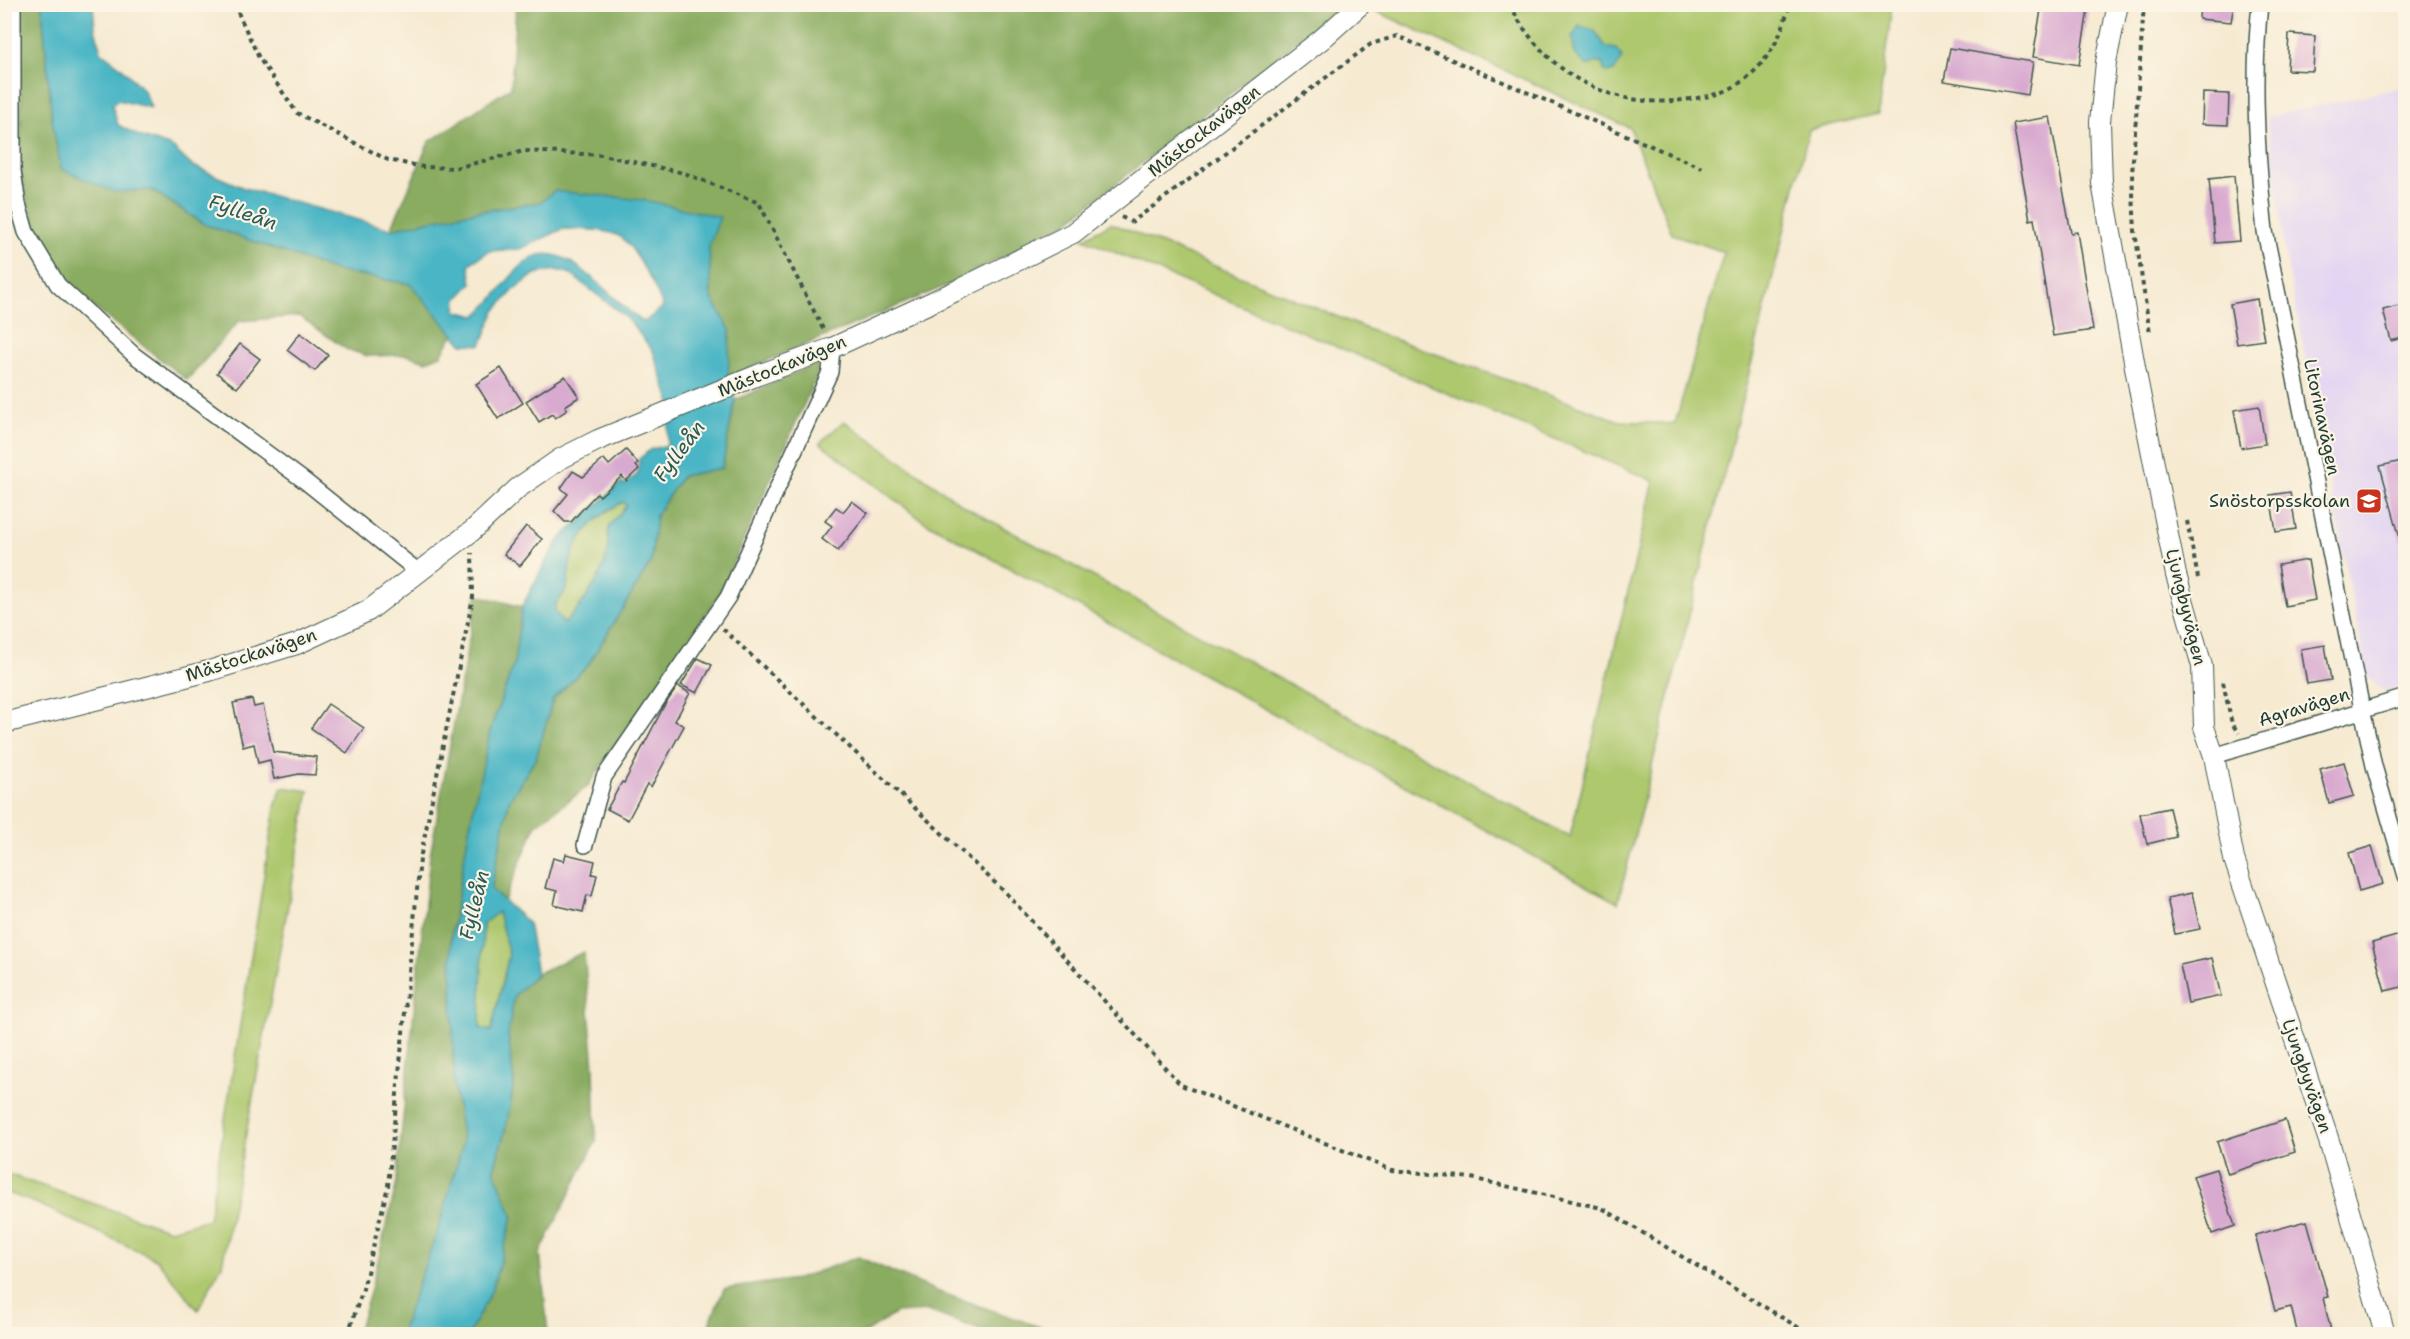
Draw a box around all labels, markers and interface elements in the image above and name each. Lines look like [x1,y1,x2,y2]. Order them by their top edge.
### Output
street label: Mästockavägen [1143,80,1265,182]
water label: Fylleån [205,188,281,236]
street label: Mästockavägen [714,329,850,403]
street label: Litorinavägen [2298,356,2346,478]
water label: Fylleån [647,415,711,487]
school or university icon: Snöstorpsskolan [2354,486,2384,516]
place label: Snöstorpsskolan [2209,489,2350,513]
street label: Ljungbyvägen [2160,546,2212,668]
street label: Mästockavägen [182,622,320,688]
street label: Agravägen [2256,682,2352,732]
water label: Fylleån [453,868,495,942]
street label: Ljungbyvägen [2276,1016,2338,1136]

